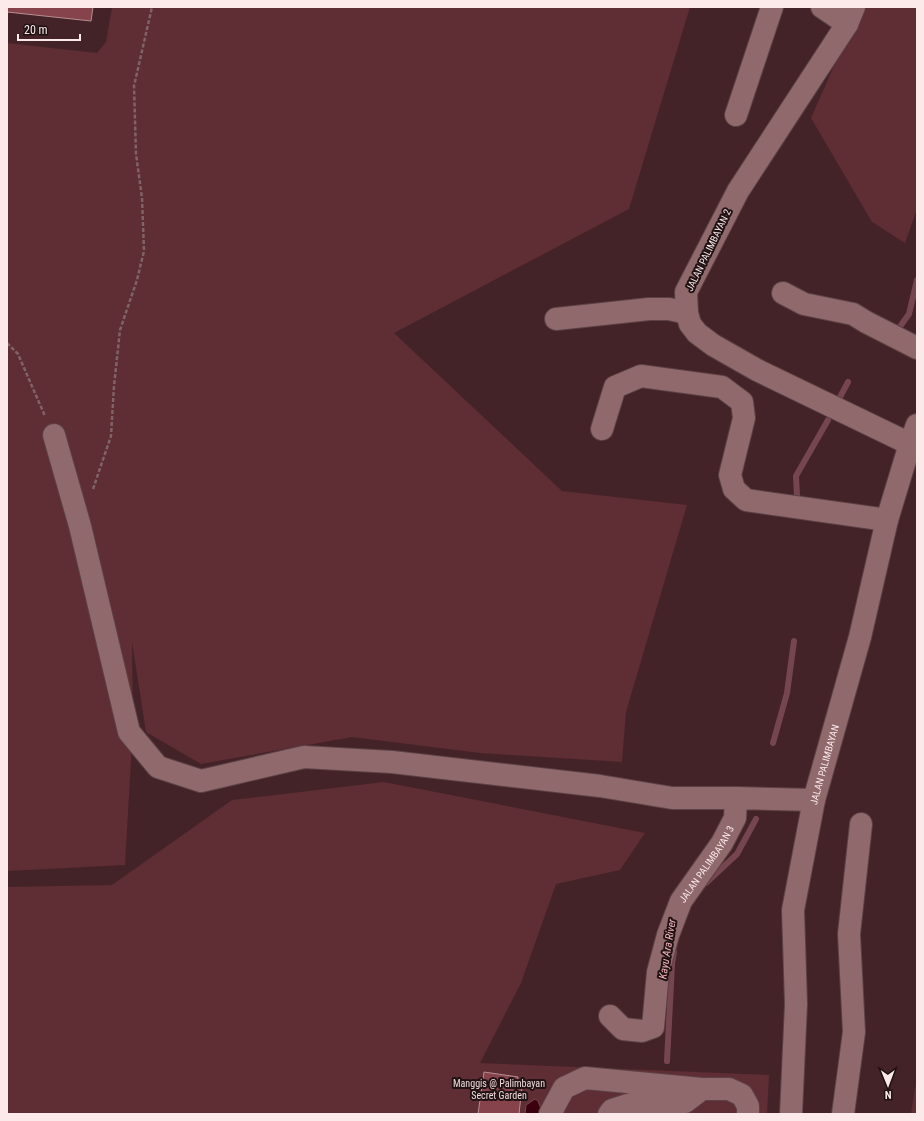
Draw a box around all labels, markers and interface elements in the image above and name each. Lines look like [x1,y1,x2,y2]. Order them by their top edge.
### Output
scale bar [18,16,80,42]
text: 20 m [24,23,48,37]
street label: JALAN PALIMBAYAN 2 [684,207,733,293]
street label: JALAN PALIMBAYAN [808,723,841,806]
street label: JALAN PALIMBAYAN 3 [677,824,736,905]
water label: Kayu Ara River [656,917,679,980]
north arrow [868,1065,908,1105]
park label: Manggis @ Palimbayan Secret Garden [453,1078,545,1101]
text: N [884,1088,892,1101]

